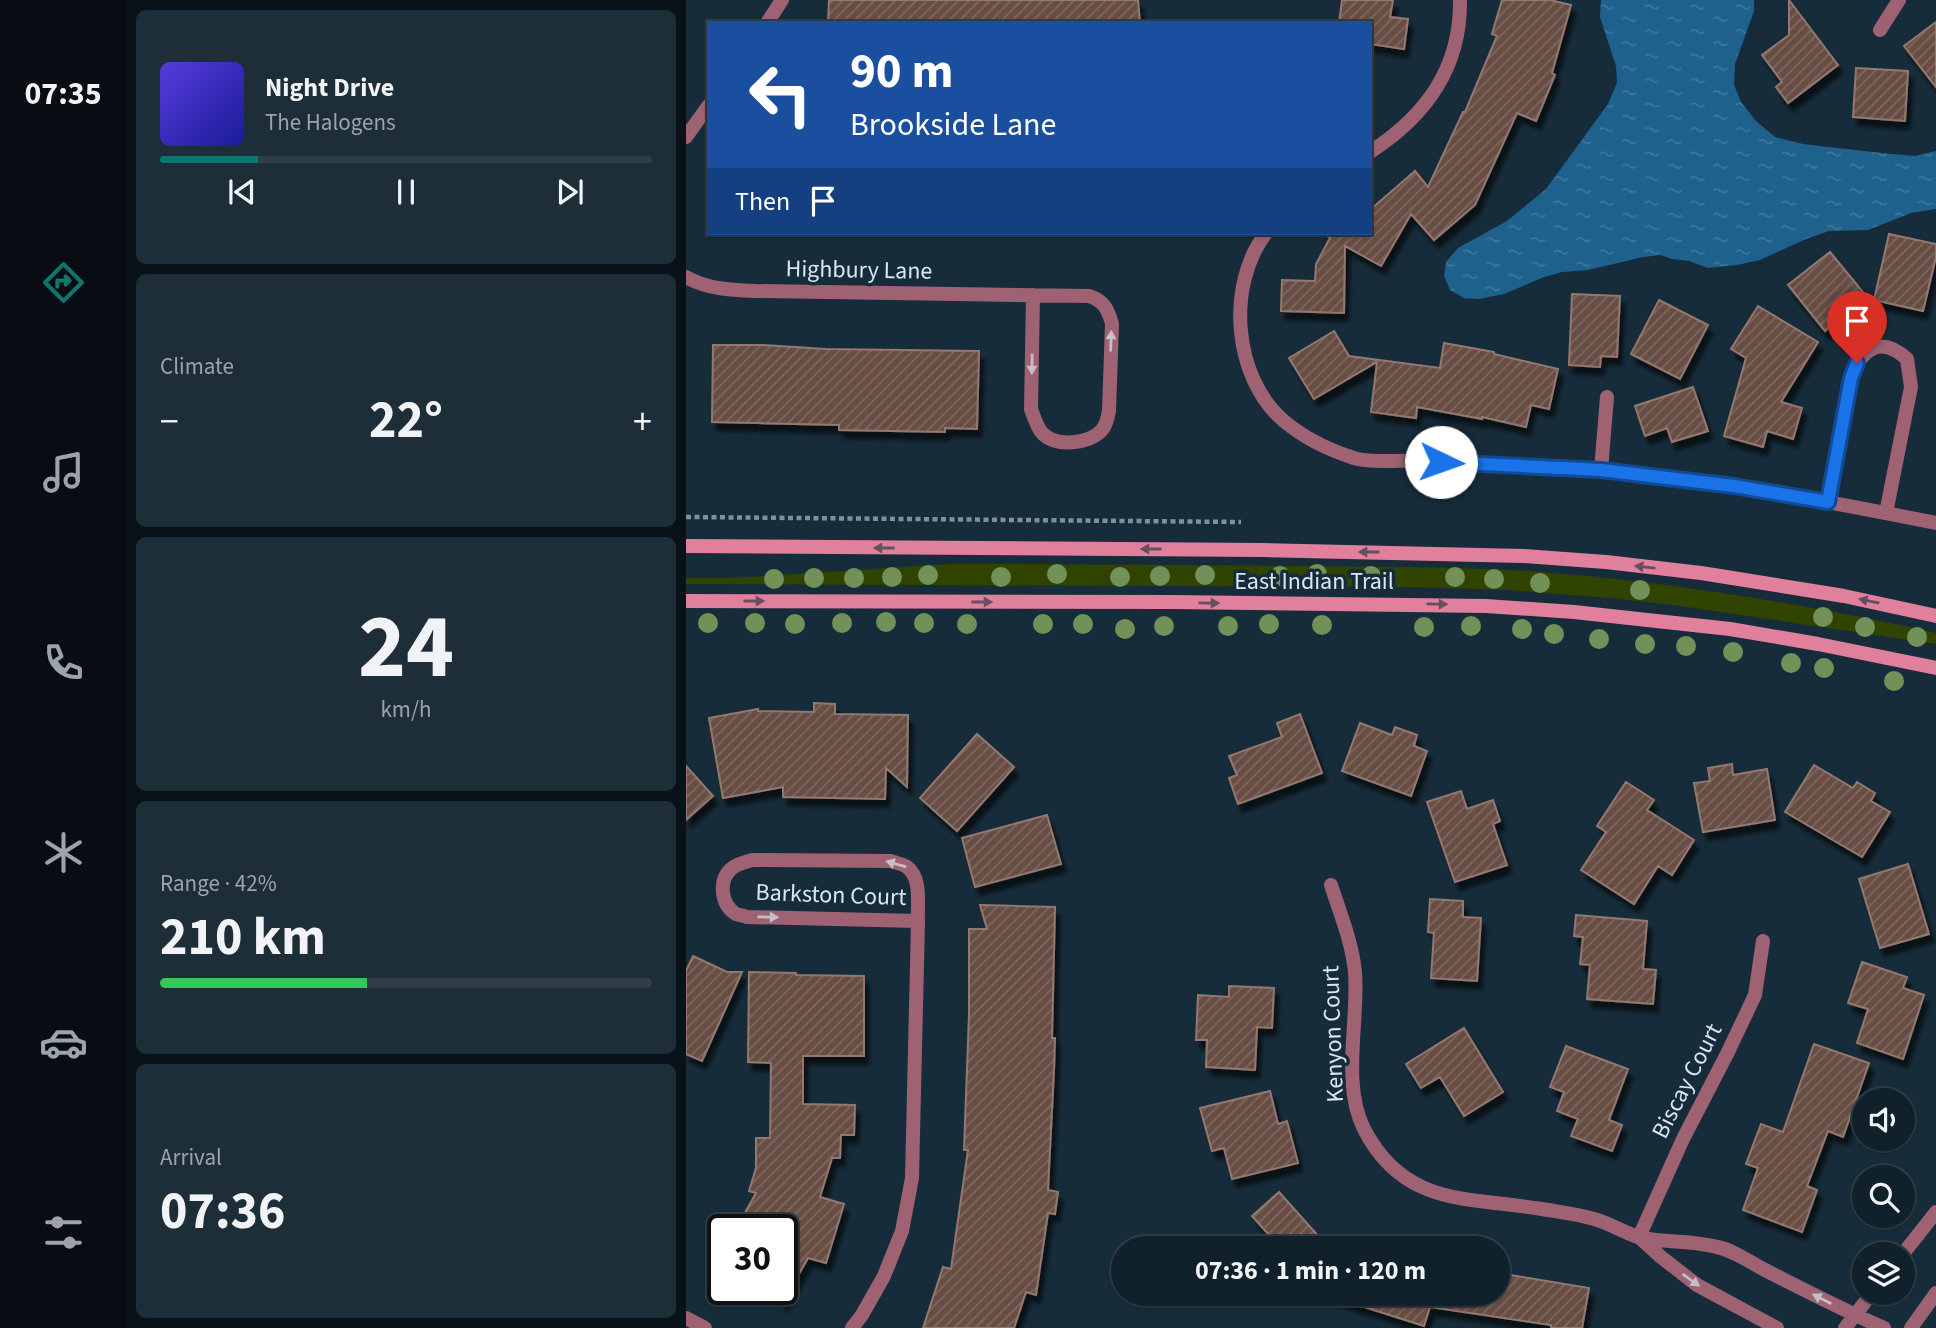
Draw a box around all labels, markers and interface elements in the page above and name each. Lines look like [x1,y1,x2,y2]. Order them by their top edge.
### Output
text: 90 m [850,37,954,107]
icon: left [735,49,826,140]
text: Night Drive [265,69,394,106]
text: 07:35 [24,71,102,117]
text: Brookside Lane [850,102,1057,148]
text: The Halogens [265,106,396,139]
icon: previous [223,173,261,211]
icon: pause [387,173,425,211]
icon: next [551,173,589,211]
icon: arrive [804,182,842,220]
text: Then [735,183,790,220]
street label: Highbury Lane [785,251,933,289]
icon: directions [39,258,88,307]
pin [1827,291,1887,363]
icon: arrive [1838,302,1876,340]
one-way arrow [1106,330,1117,352]
text: Climate [160,350,234,383]
one-way arrow [1026,353,1038,375]
text: 22° [369,384,443,458]
text: − [160,395,179,449]
text: + [633,395,652,449]
position arrow [1404,425,1478,499]
icon: music [39,448,88,497]
one-way arrow [872,542,894,554]
one-way arrow [1139,544,1161,555]
one-way arrow [1357,547,1379,558]
one-way arrow [1633,561,1655,572]
street label: East Indian Trail [1234,564,1394,599]
text: 24 [358,583,454,712]
one-way arrow [743,595,765,607]
one-way arrow [971,596,993,608]
one-way arrow [1858,596,1880,607]
one-way arrow [1198,597,1220,609]
one-way arrow [1426,599,1448,610]
icon: phone [39,638,88,687]
text: km/h [380,693,432,726]
icon: climate [39,828,88,877]
one-way arrow [885,859,906,869]
text: Range · 42% [160,867,277,900]
street label: Barkston Court [755,875,907,915]
text: 210 km [160,901,326,975]
one-way arrow [757,911,779,923]
street label: Kenyon Court [1313,965,1353,1103]
street label: Biscay Court [1643,1017,1731,1145]
icon: car [39,1018,88,1067]
map controls [1852,1088,1915,1305]
button: sound [1852,1088,1915,1151]
text: Arrival [160,1141,222,1174]
button: search [1852,1165,1915,1228]
text: 07:36 [160,1175,285,1249]
icon: filters [39,1208,88,1257]
speed limit sign: 30 [707,1214,798,1305]
button: layers [1852,1242,1915,1305]
text: 07:36 · 1 min · 120 m [1195,1252,1426,1289]
one-way arrow [1682,1273,1700,1287]
one-way arrow [1812,1293,1832,1304]

